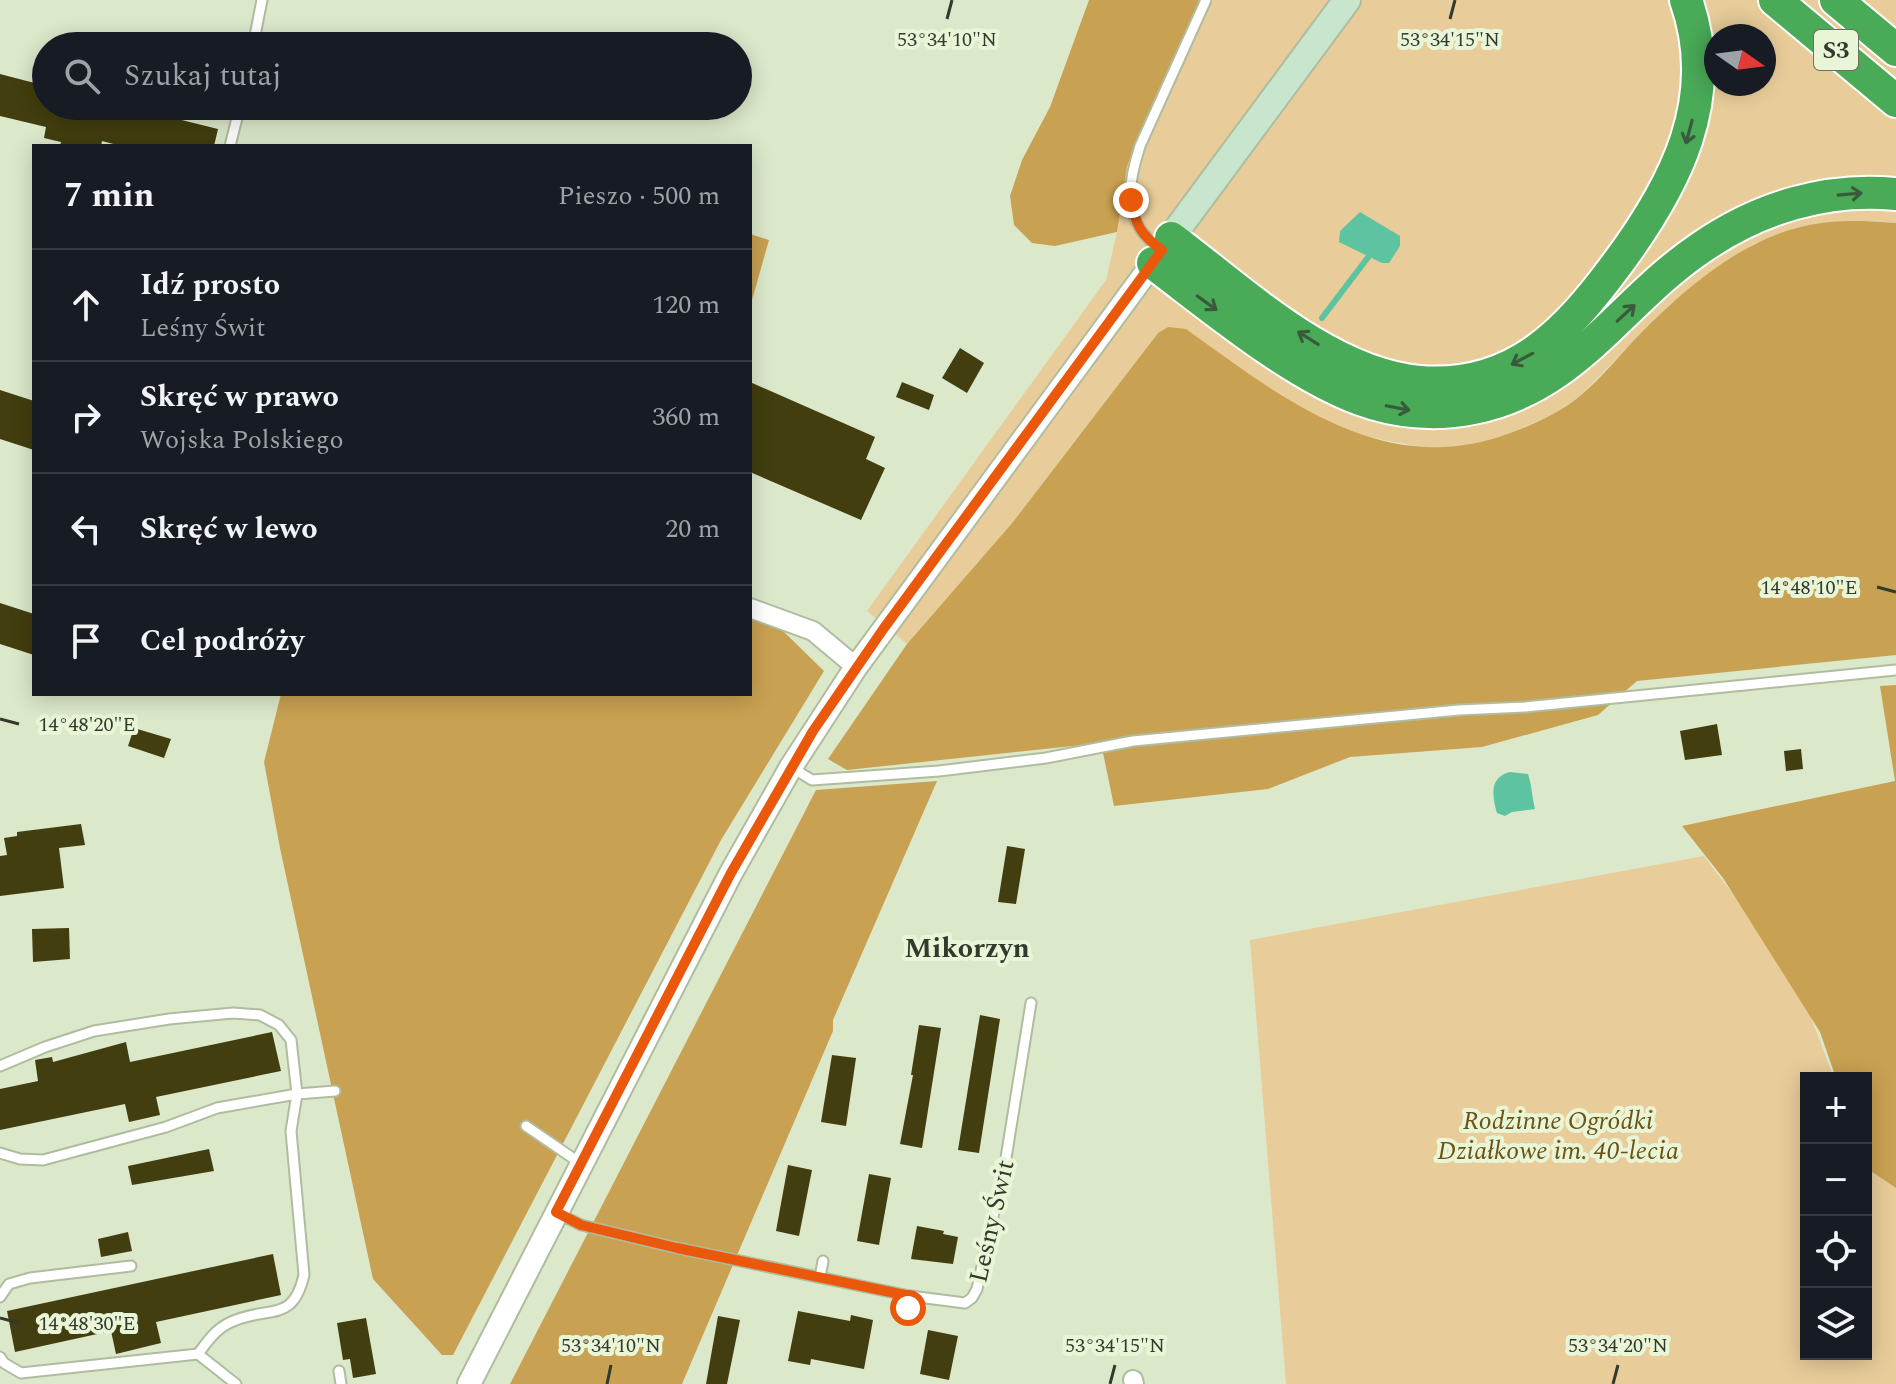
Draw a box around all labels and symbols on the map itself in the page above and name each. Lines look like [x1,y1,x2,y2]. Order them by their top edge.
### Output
north arrow [1704,24,1776,96]
text: 53°34'10"N [897,25,997,55]
text: 53°34'15"N [1400,25,1500,55]
road number: S3 [1814,30,1858,70]
one-way arrow [1681,119,1696,144]
route end [1113,182,1149,218]
one-way arrow [1836,186,1863,201]
one-way arrow [1195,295,1217,311]
one-way arrow [1616,303,1636,322]
one-way arrow [1297,330,1320,346]
one-way arrow [1510,352,1534,368]
one-way arrow [1384,402,1410,417]
text: 14°48'10"E [1760,573,1858,603]
text: 14°48'20"E [38,710,136,740]
district label: Mikorzyn [904,927,1030,970]
park label: Rodzinne Ogródki Działkowe im. 40-lecia [1437,1101,1679,1171]
street label: Leśny Świt [958,1156,1026,1287]
route start [890,1290,926,1326]
text: 14°48'30"E [38,1309,136,1339]
text: 53°34'10"N [561,1331,661,1361]
text: 53°34'15"N [1065,1331,1165,1361]
text: 53°34'20"N [1568,1331,1668,1361]

